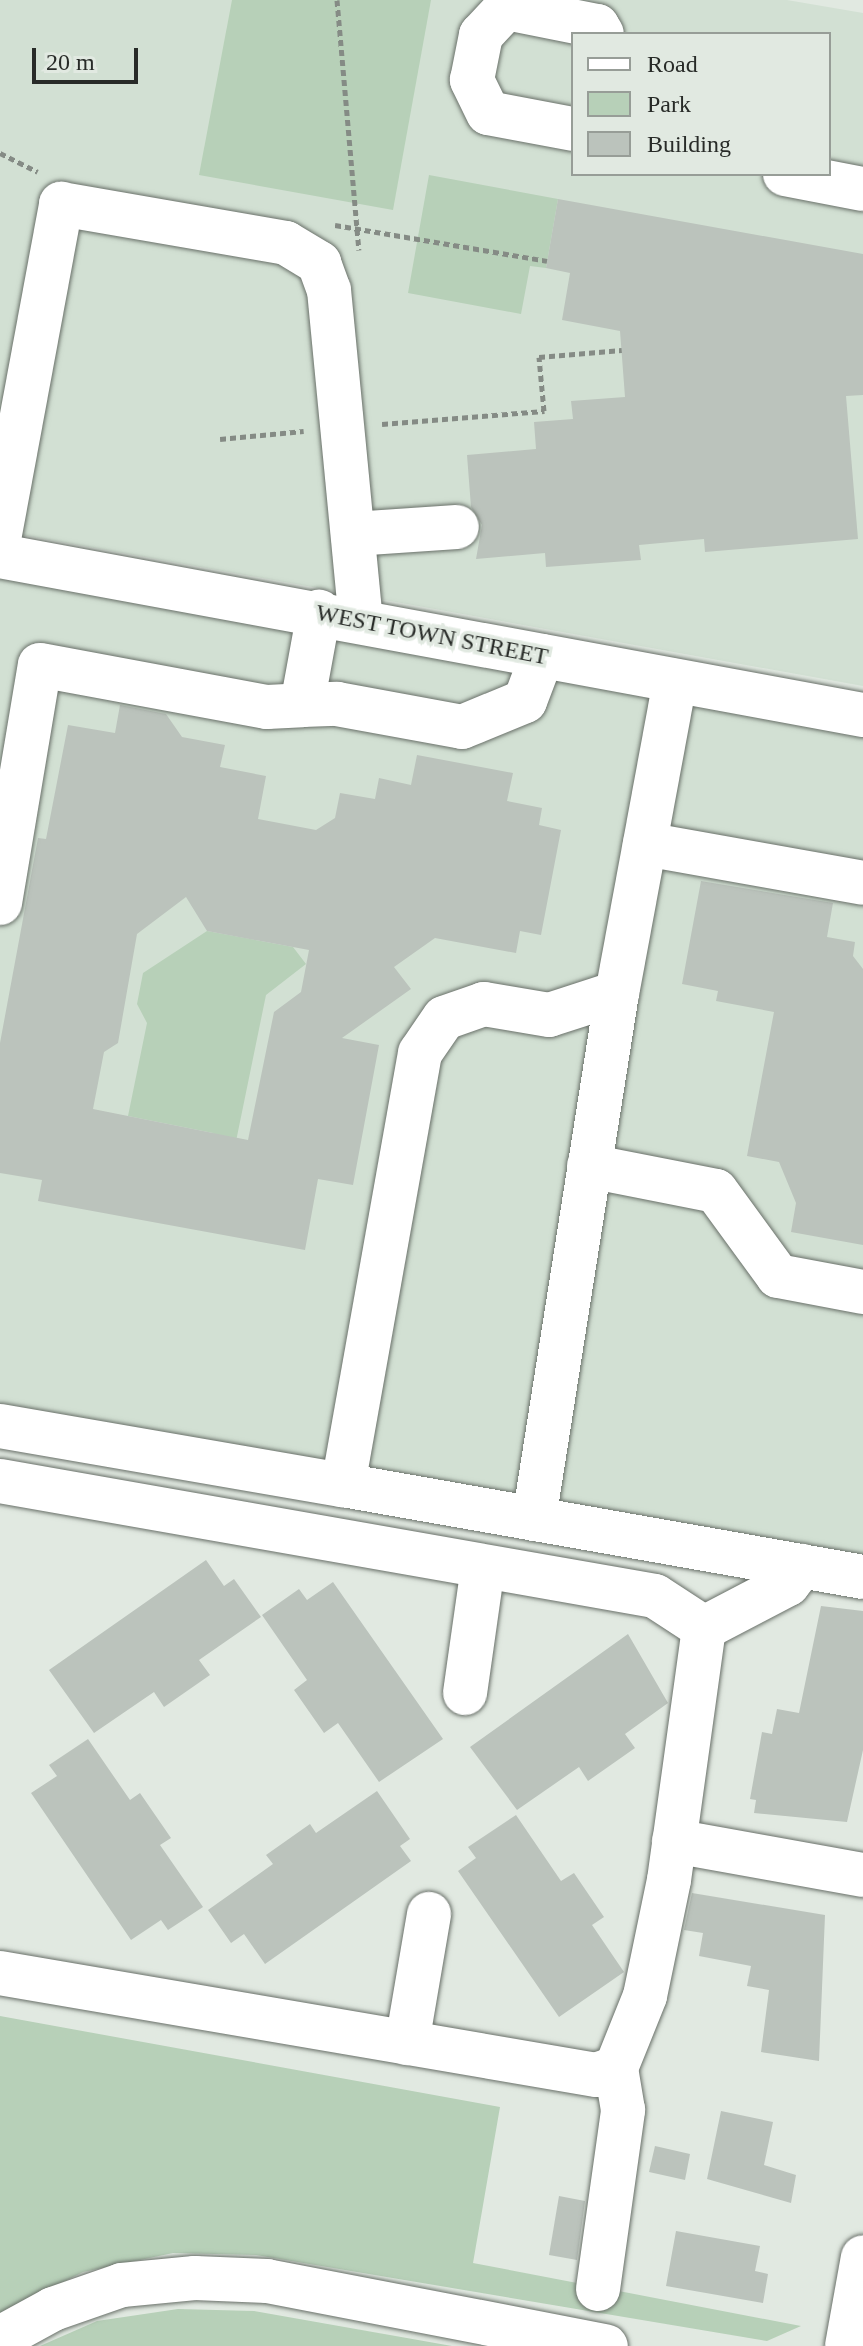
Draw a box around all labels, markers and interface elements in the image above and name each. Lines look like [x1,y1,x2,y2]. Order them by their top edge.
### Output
scale bar [36,32,142,82]
legend [571,32,831,176]
text: 20 m [46,49,95,75]
text: Road [647,51,698,77]
text: Park [647,91,691,117]
text: Building [647,131,731,157]
street label: WEST TOWN STREET [313,598,551,672]

